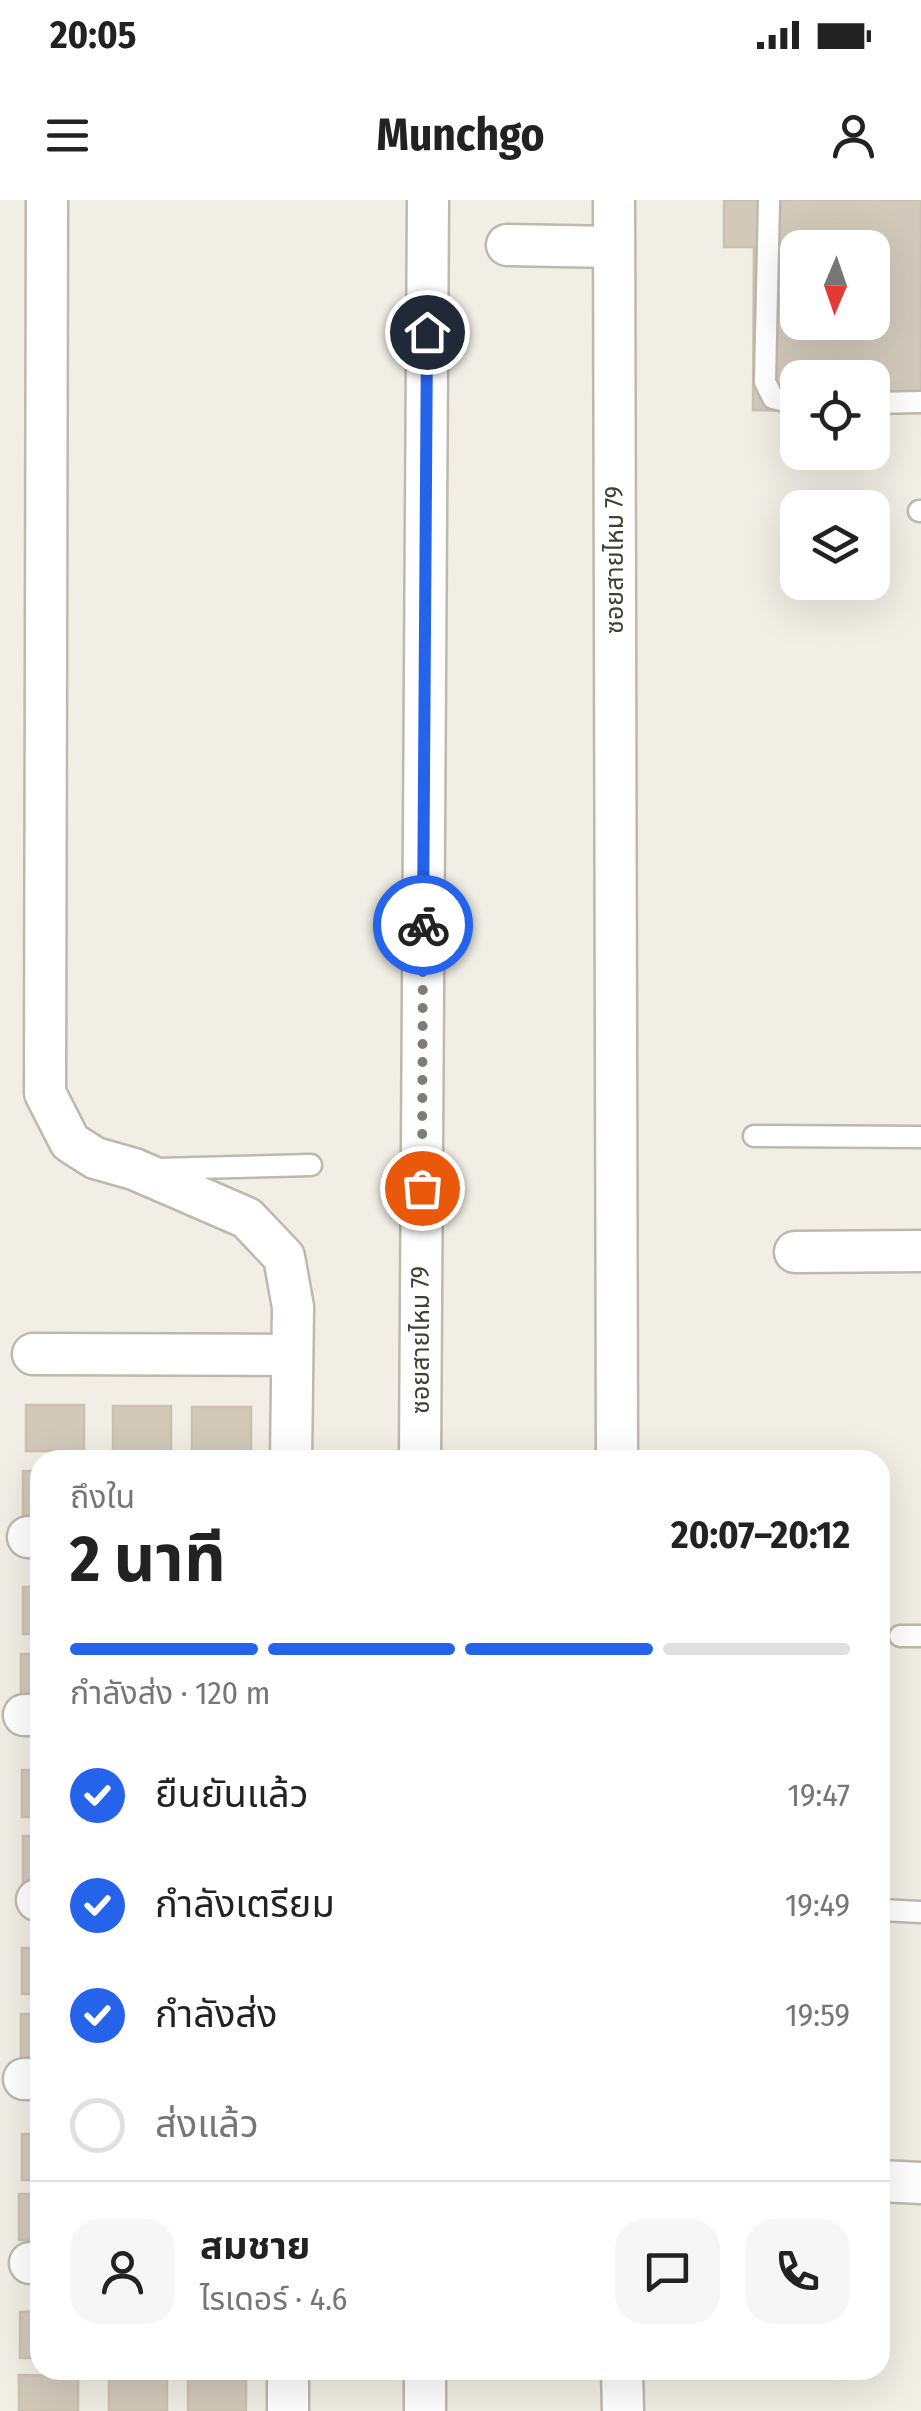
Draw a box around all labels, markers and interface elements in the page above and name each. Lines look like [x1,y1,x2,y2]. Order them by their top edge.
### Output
text: 20:05 [50,12,136,58]
icon: menu [40,108,95,163]
text: Munchgo [377,108,544,162]
icon: person [826,108,881,163]
north arrow [780,230,890,340]
map controls [780,230,890,600]
pin [385,290,470,375]
icon: home [400,305,455,360]
button: locate [780,360,890,470]
street label: ซอยสายไหม 79 [600,486,630,634]
button: layers [780,490,890,600]
courier [373,875,473,975]
icon: bike [396,898,451,953]
pin [380,1146,465,1231]
icon: bag [395,1161,450,1216]
street label: ซอยสายไหม 79 [406,1266,436,1414]
text: ถึงใน [70,1478,135,1516]
text: 20:07–20:12 [671,1512,850,1558]
text: 2 นาที [70,1520,226,1598]
text: กำลังส่ง · 120 m [70,1674,270,1712]
icon: check [70,1768,125,1823]
text: ยืนยันแล้ว [155,1771,308,1817]
text: 19:47 [788,1776,850,1814]
icon: check [70,1878,125,1933]
text: กำลังเตรียม [155,1881,335,1927]
text: 19:49 [785,1886,850,1924]
icon: check [70,1988,125,2043]
text: กำลังส่ง [155,1991,277,2037]
text: 19:59 [785,1996,850,2034]
text: ส่งแล้ว [155,2101,259,2147]
button: person [70,2219,175,2324]
button: chat [615,2219,720,2324]
button: phone [745,2219,850,2324]
text: สมชาย [200,2223,310,2269]
text: ไรเดอร์ · 4.6 [200,2280,348,2318]

